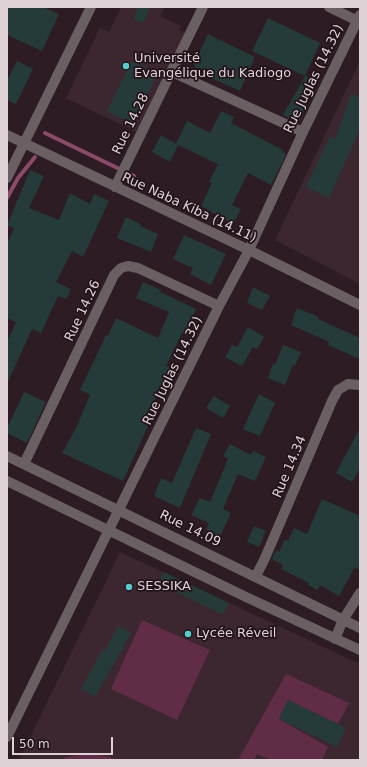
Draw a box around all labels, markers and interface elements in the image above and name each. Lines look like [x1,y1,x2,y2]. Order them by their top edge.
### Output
street label: Rue Juglas (14.32) [281,22,347,136]
place label: Université Evangélique du Kadiogo [134,51,291,82]
marker: Université Evangélique du Kadiogo [121,61,131,71]
street label: Rue 14.28 [110,91,152,157]
street label: Rue Naba Kiba (14.11) [119,170,259,246]
street label: Rue 14.26 [62,278,104,344]
street label: Rue Juglas (14.32) [140,314,206,428]
street label: Rue 14.34 [270,434,310,500]
street label: Rue 14.09 [157,508,223,550]
place label: SESSIKA [137,579,191,595]
marker: SESSIKA [124,582,134,592]
place label: Lycée Réveil [196,626,276,642]
marker: Lycée Réveil [183,629,193,639]
scale bar [14,729,115,755]
text: 50 m [19,737,50,751]

